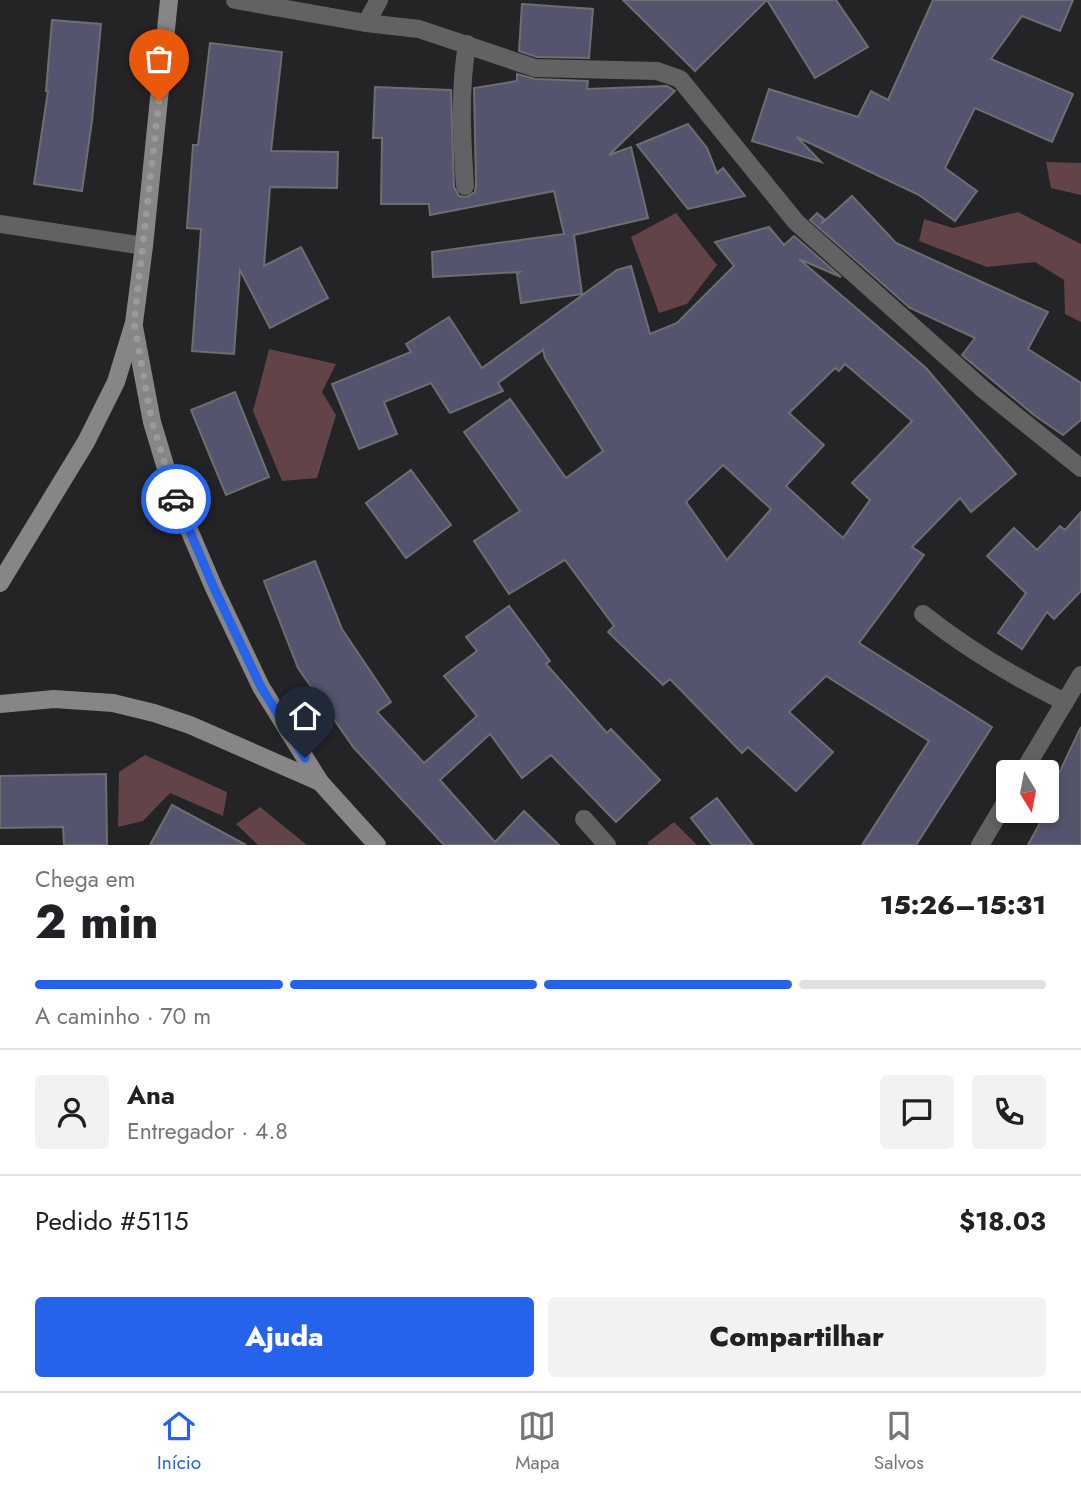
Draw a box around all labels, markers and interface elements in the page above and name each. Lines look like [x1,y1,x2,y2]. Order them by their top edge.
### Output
pin [129,29,189,101]
icon: bag [140,40,178,78]
courier [141,464,211,534]
icon: car [157,480,195,518]
pin [275,686,335,758]
icon: home [286,697,324,735]
north arrow [996,760,1059,822]
map controls [996,760,1059,823]
text: Chega em [35,862,136,896]
text: 15:26–15:31 [880,886,1046,924]
text: 2 min [35,889,159,955]
text: A caminho · 70 m [35,999,211,1033]
button: person [35,1075,109,1149]
button: chat [880,1075,954,1149]
button: phone [972,1075,1046,1149]
text: Ana [127,1076,175,1114]
text: Entregador · 4.8 [127,1114,288,1148]
text: Pedido #5115 [35,1202,189,1240]
text: $18.03 [959,1202,1046,1240]
button: Ajuda [35,1297,534,1377]
button: Compartilhar [548,1297,1046,1377]
tab: Início [157,1407,201,1476]
tab: Mapa [515,1407,560,1476]
tab: Salvos [874,1407,924,1476]

